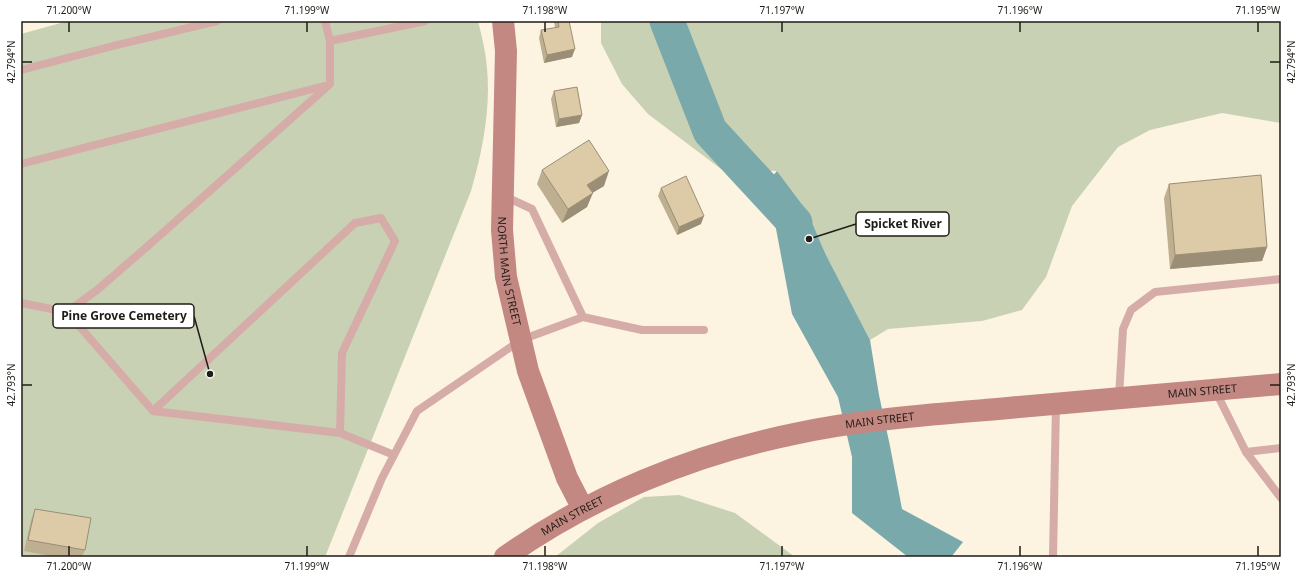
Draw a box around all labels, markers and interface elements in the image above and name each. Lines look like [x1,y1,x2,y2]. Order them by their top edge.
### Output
text: 71.200°W [47,3,92,17]
text: 71.199°W [285,3,330,17]
text: 71.198°W [523,3,568,17]
text: 71.197°W [760,3,805,17]
text: 71.196°W [998,3,1043,17]
text: 71.195°W [1236,3,1281,17]
text: 42.794°N [4,40,18,84]
text: 42.794°N [1284,40,1298,84]
callout: Spicket River [856,212,949,236]
text: Spicket River [864,215,943,232]
street label: NORTH MAIN STREET [495,216,525,327]
callout: Pine Grove Cemetery [53,304,194,328]
text: Pine Grove Cemetery [61,307,187,324]
text: 42.793°N [4,363,18,407]
text: 42.793°N [1284,363,1298,407]
street label: MAIN STREET [1167,380,1238,401]
street label: MAIN STREET [844,408,915,432]
street label: MAIN STREET [538,492,606,539]
text: 71.200°W [47,559,92,573]
text: 71.199°W [285,559,330,573]
text: 71.198°W [523,559,568,573]
text: 71.197°W [760,559,805,573]
text: 71.196°W [998,559,1043,573]
text: 71.195°W [1236,559,1281,573]

